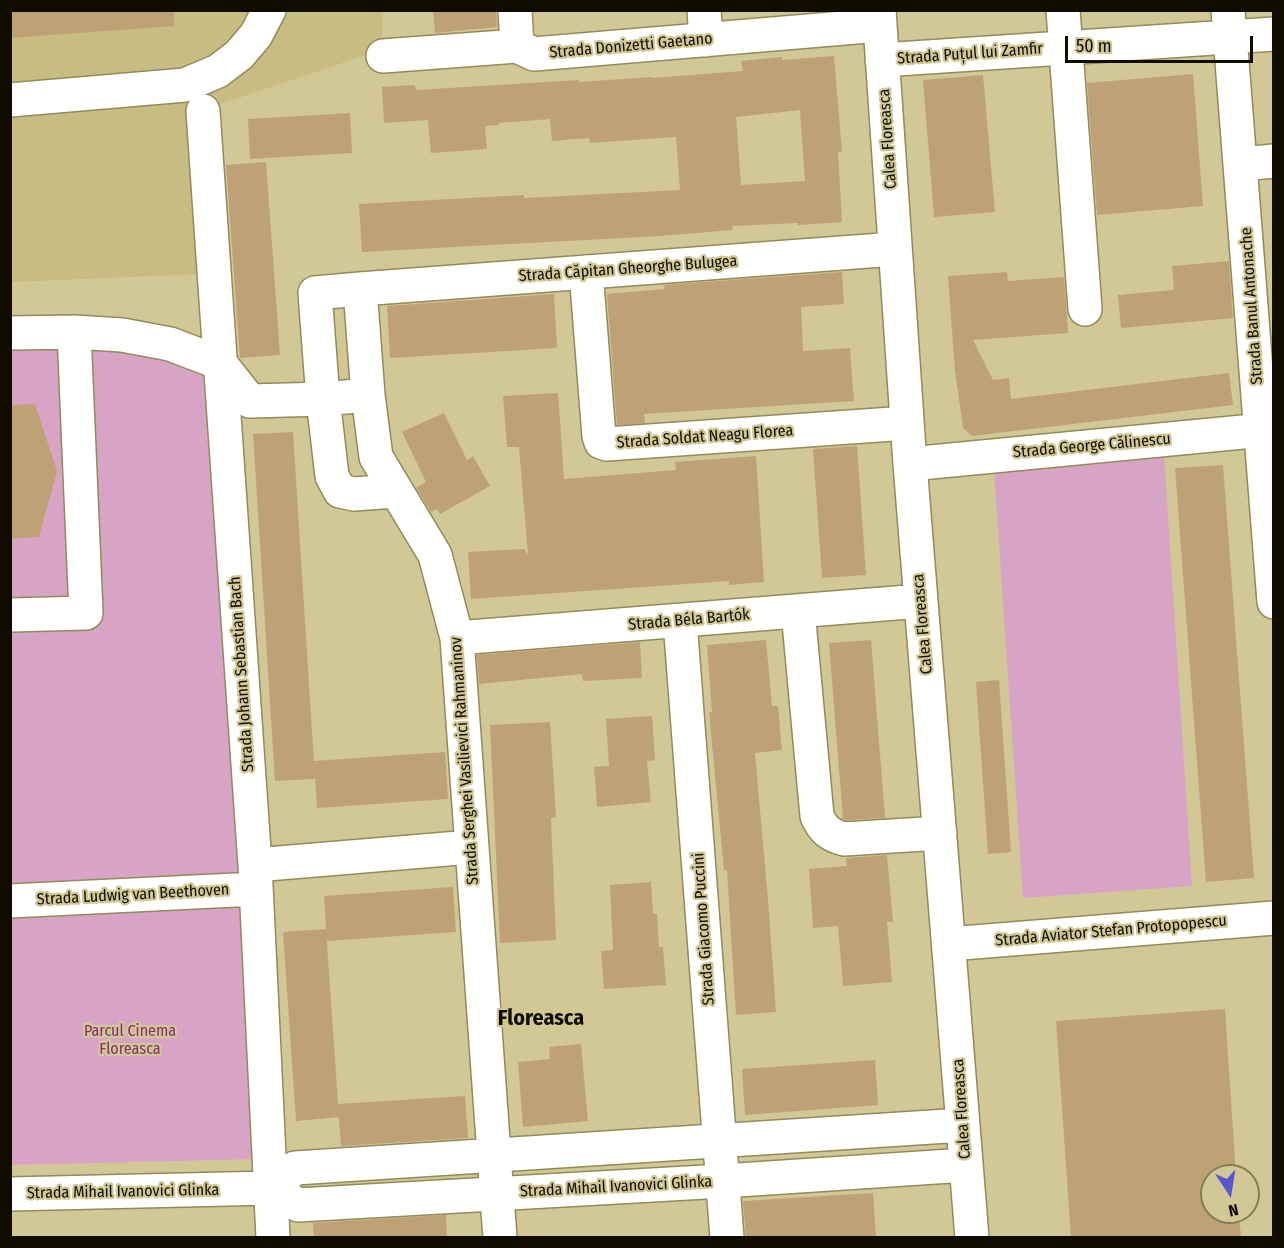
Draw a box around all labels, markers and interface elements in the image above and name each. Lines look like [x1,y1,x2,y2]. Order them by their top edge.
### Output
scale bar [1068,24,1256,62]
street label: Strada Donizetti Gaetano [549,29,713,63]
text: 50 m [1076,35,1112,57]
street label: Strada Puțul lui Zamfir [897,39,1043,69]
street label: Calea Floreasca [875,88,901,190]
street label: Strada Banul Antonache [1237,227,1267,385]
street label: Strada Căpitan Gheorghe Bulugea [518,252,738,286]
street label: Strada Soldat Neagu Florea [616,421,794,453]
street label: Strada George Călinescu [1012,430,1172,462]
street label: Calea Floreasca [909,573,937,675]
street label: Strada Johann Sebastian Bach [226,576,258,772]
street label: Strada Béla Bartók [628,605,750,635]
street label: Strada Serghei Vasilievici Rahmaninov [447,636,483,886]
street label: Strada Giacomo Puccini [689,852,719,1006]
street label: Strada Ludwig van Beethoven [36,880,230,910]
street label: Strada Aviator Stefan Protopopescu [995,911,1227,951]
district label: Floreasca [498,1006,584,1032]
park label: Parcul Cinema Floreasca [84,1022,176,1060]
street label: Calea Floreasca [949,1058,975,1160]
north arrow [1200,1164,1260,1224]
street label: Strada Mihail Ivanovici Glinka [519,1172,713,1202]
street label: Strada Mihail Ivanovici Glinka [27,1181,219,1203]
text: N [1227,1200,1240,1220]

